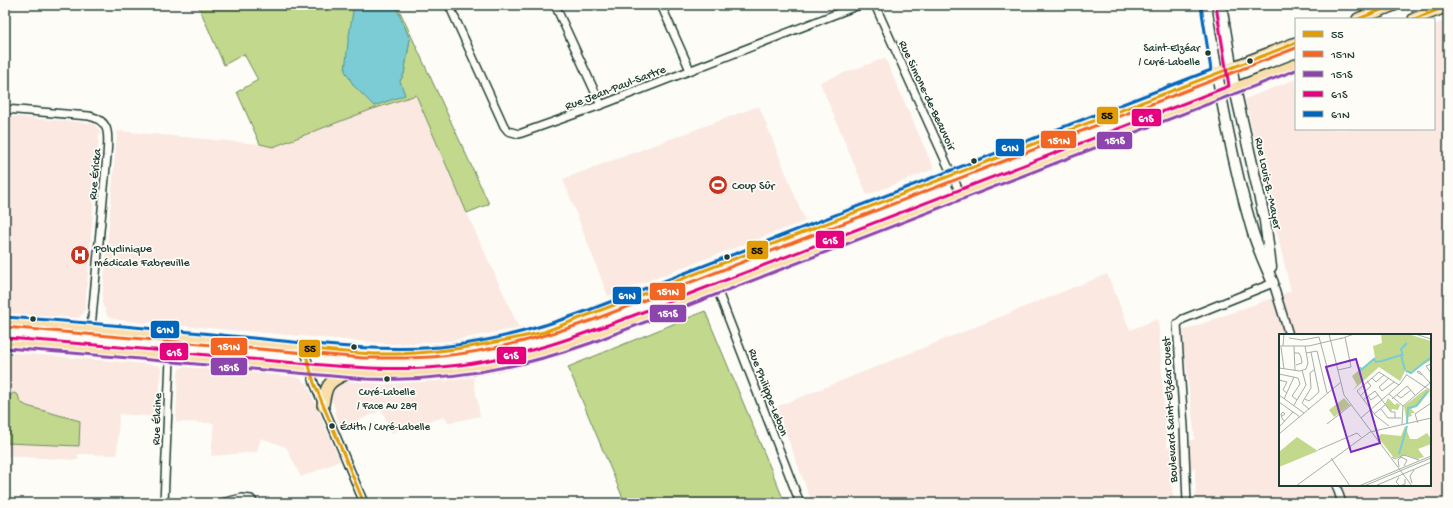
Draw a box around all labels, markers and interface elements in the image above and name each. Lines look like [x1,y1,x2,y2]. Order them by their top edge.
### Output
legend [1295,18,1435,130]
text: 55 [1331,29,1344,43]
street label: Rue Simone-de-Beauvoir [895,39,959,155]
place label: Saint-Elzéar / Curé-Labelle [1138,43,1201,69]
marker: Saint-Elzéar / Curé-Labelle [1203,48,1213,58]
text: 151N [1330,49,1355,63]
unlabelled marker [1245,56,1255,66]
street label: Rue Jean-Paul-Sartre [563,63,669,115]
text: 151S [1330,69,1353,83]
text: 61S [1331,89,1348,103]
line badge: 55 [1096,106,1119,125]
line badge: 61S [1131,108,1162,127]
text: 61N [1331,109,1350,123]
text: 55 [1101,111,1113,123]
text: 61S [1138,114,1154,126]
line badge: 151N [1040,130,1077,149]
line badge: 151S [1096,131,1133,150]
text: 151N [1047,136,1070,148]
text: 151S [1104,136,1126,148]
street label: Rue Louis-B.-Mayer [1251,136,1284,232]
line badge: 61N [995,138,1025,157]
text: 61N [1001,143,1019,155]
street label: Rue Éricka [87,148,105,200]
unlabelled marker [969,156,979,166]
sports icon: Coup Sûr [707,174,729,196]
place label: Coup Sûr [732,180,776,194]
line badge: 61S [815,230,845,249]
text: 61S [822,236,838,248]
line badge: 55 [746,240,769,260]
place label: Polyclinique médicale Fabreville [93,243,191,271]
hospital icon: Polyclinique médicale Fabreville [69,244,91,266]
text: 55 [751,246,763,258]
unlabelled marker [722,252,732,262]
line badge: 151N [649,282,686,301]
line badge: 61N [612,286,642,305]
text: 151N [656,287,679,299]
text: 61N [618,291,636,303]
line badge: 151S [649,304,687,323]
text: 151S [657,309,679,321]
unlabelled marker [28,314,38,324]
line badge: 61N [150,320,180,339]
text: 61N [156,325,174,337]
inset map [1279,334,1431,486]
street label: Boulevard Saint-Elzéar Ouest [1160,336,1182,484]
line badge: 151N [210,337,248,356]
line badge: 55 [298,339,321,358]
line badge: 61S [159,342,189,361]
text: 151N [217,342,240,354]
unlabelled marker [349,342,359,352]
text: 55 [304,344,316,356]
line badge: 61S [496,346,527,365]
street label: Rue Philippe-Lebon [744,347,790,439]
text: 61S [166,348,182,360]
text: 61S [503,351,519,363]
line badge: 151S [210,357,248,376]
text: 151S [218,363,240,375]
marker: Curé-Labelle / Face Au 289 [382,374,392,384]
place label: Curé-Labelle / Face Au 289 [357,387,418,413]
street label: Rue Élaine [150,392,166,445]
marker: Édith / Curé-Labelle [327,421,337,431]
place label: Édith / Curé-Labelle [340,421,431,434]

